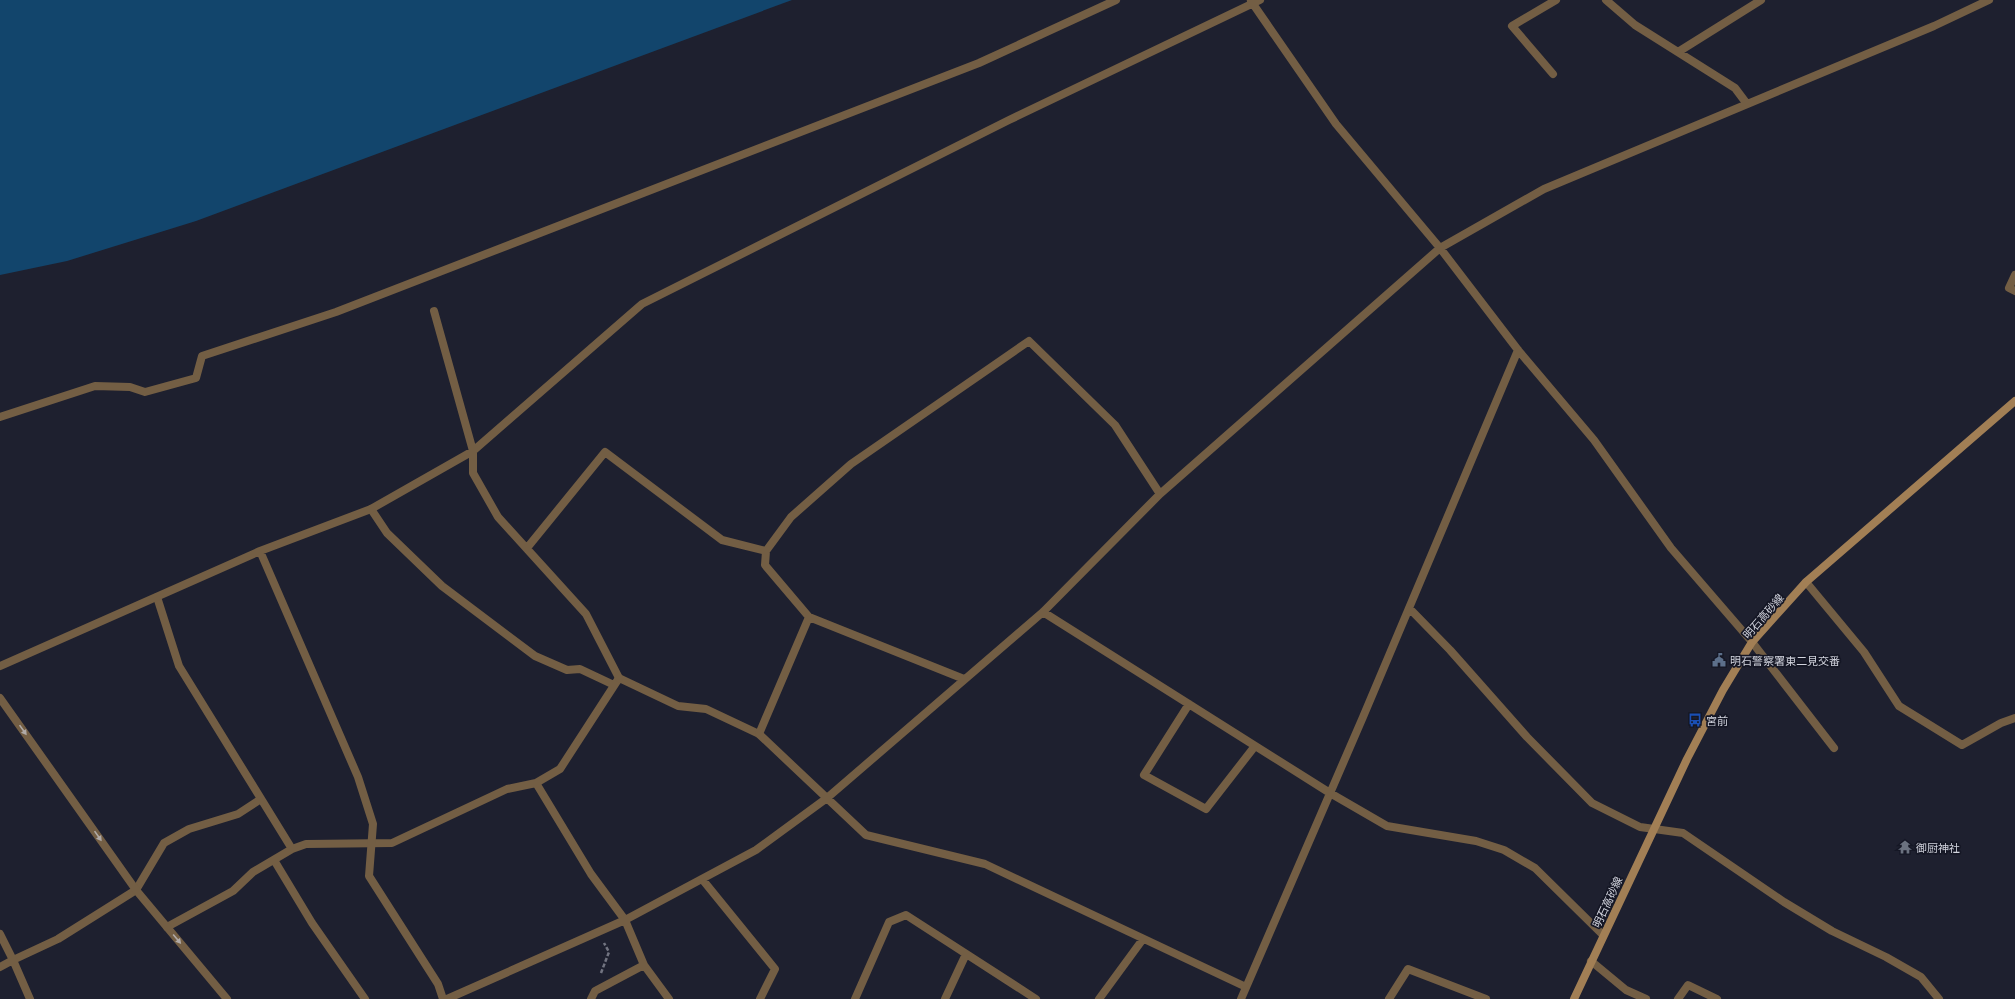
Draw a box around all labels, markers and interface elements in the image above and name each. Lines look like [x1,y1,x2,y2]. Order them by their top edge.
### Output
street label: 明石高砂線 [1740,591,1786,641]
public building icon: 明石警察署東二見交番 [1711,652,1727,668]
place label: 明石警察署東二見交番 [1730,654,1840,667]
bus stop icon: 宮前 [1687,712,1703,728]
place label: 宮前 [1706,714,1728,727]
one-way arrow [19,725,27,735]
one-way arrow [94,831,102,841]
temple icon: 御厨神社 [1897,839,1913,855]
place label: 御厨神社 [1915,841,1960,854]
street label: 明石高砂線 [1589,874,1625,930]
one-way arrow [172,934,181,944]

